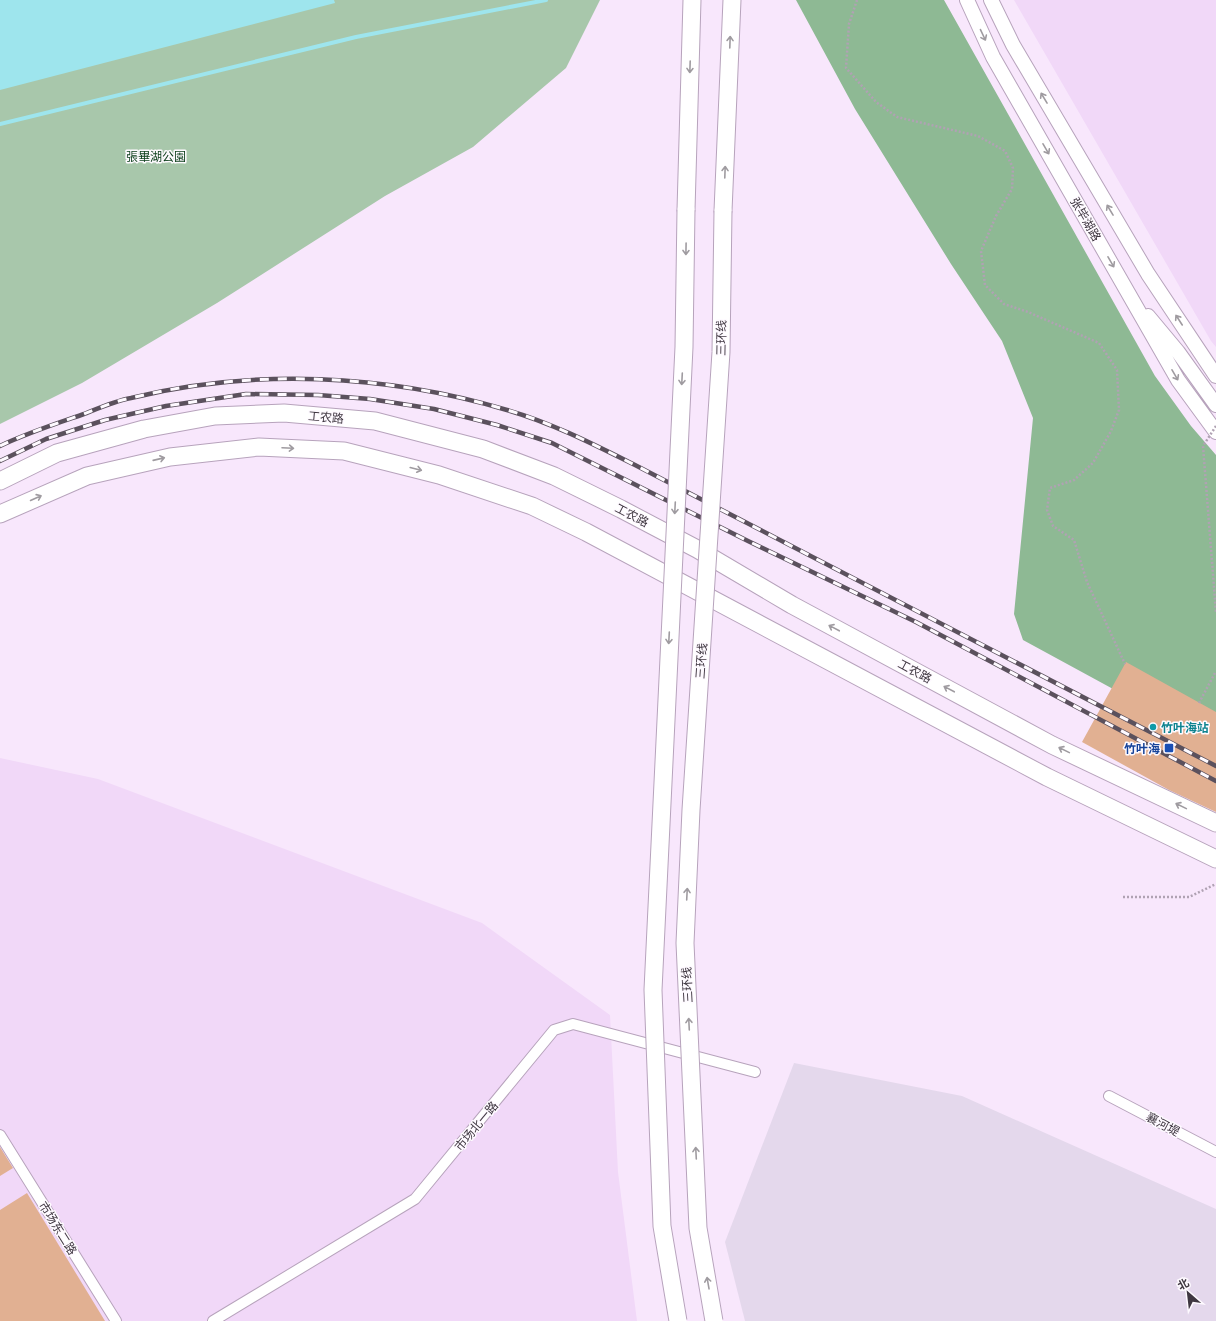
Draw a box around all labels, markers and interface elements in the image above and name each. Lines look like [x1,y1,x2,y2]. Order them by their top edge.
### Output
one-way arrow [980,29,988,41]
one-way arrow [727,36,734,49]
one-way arrow [686,60,694,73]
one-way arrow [1040,92,1048,104]
one-way arrow [1043,143,1051,155]
park label: 張畢湖公園 [126,149,186,164]
one-way arrow [721,166,728,179]
street label: 张毕湖路 [1068,194,1104,244]
one-way arrow [1106,204,1114,216]
one-way arrow [682,242,689,255]
one-way arrow [1107,256,1115,268]
one-way arrow [1175,315,1183,326]
street label: 三环线 [713,320,729,356]
one-way arrow [1172,369,1180,381]
one-way arrow [678,372,686,385]
street label: 工农路 [307,408,345,426]
one-way arrow [281,445,294,452]
one-way arrow [152,455,165,463]
one-way arrow [409,466,422,473]
one-way arrow [29,494,41,502]
street label: 工农路 [613,500,651,530]
one-way arrow [672,501,679,514]
one-way arrow [828,624,840,631]
one-way arrow [665,631,672,644]
street label: 三环线 [692,643,710,679]
street label: 工农路 [896,656,934,686]
one-way arrow [943,685,955,692]
place label: 竹叶海站 [1161,720,1209,735]
marker: 竹叶海站 [1148,722,1158,732]
place label: 竹叶海 [1124,741,1160,756]
marker: 竹叶海 [1163,742,1175,754]
one-way arrow [1058,746,1070,753]
one-way arrow [1175,802,1187,809]
one-way arrow [684,888,691,901]
street label: 三环线 [679,967,695,1003]
one-way arrow [685,1018,693,1031]
street label: 市场北一路 [451,1098,501,1154]
street label: 襄河堤 [1144,1109,1182,1139]
one-way arrow [692,1147,699,1160]
street label: 市场东二路 [36,1199,80,1257]
north arrow [1168,1273,1208,1313]
text: 北 [1175,1275,1191,1292]
one-way arrow [703,1276,711,1289]

